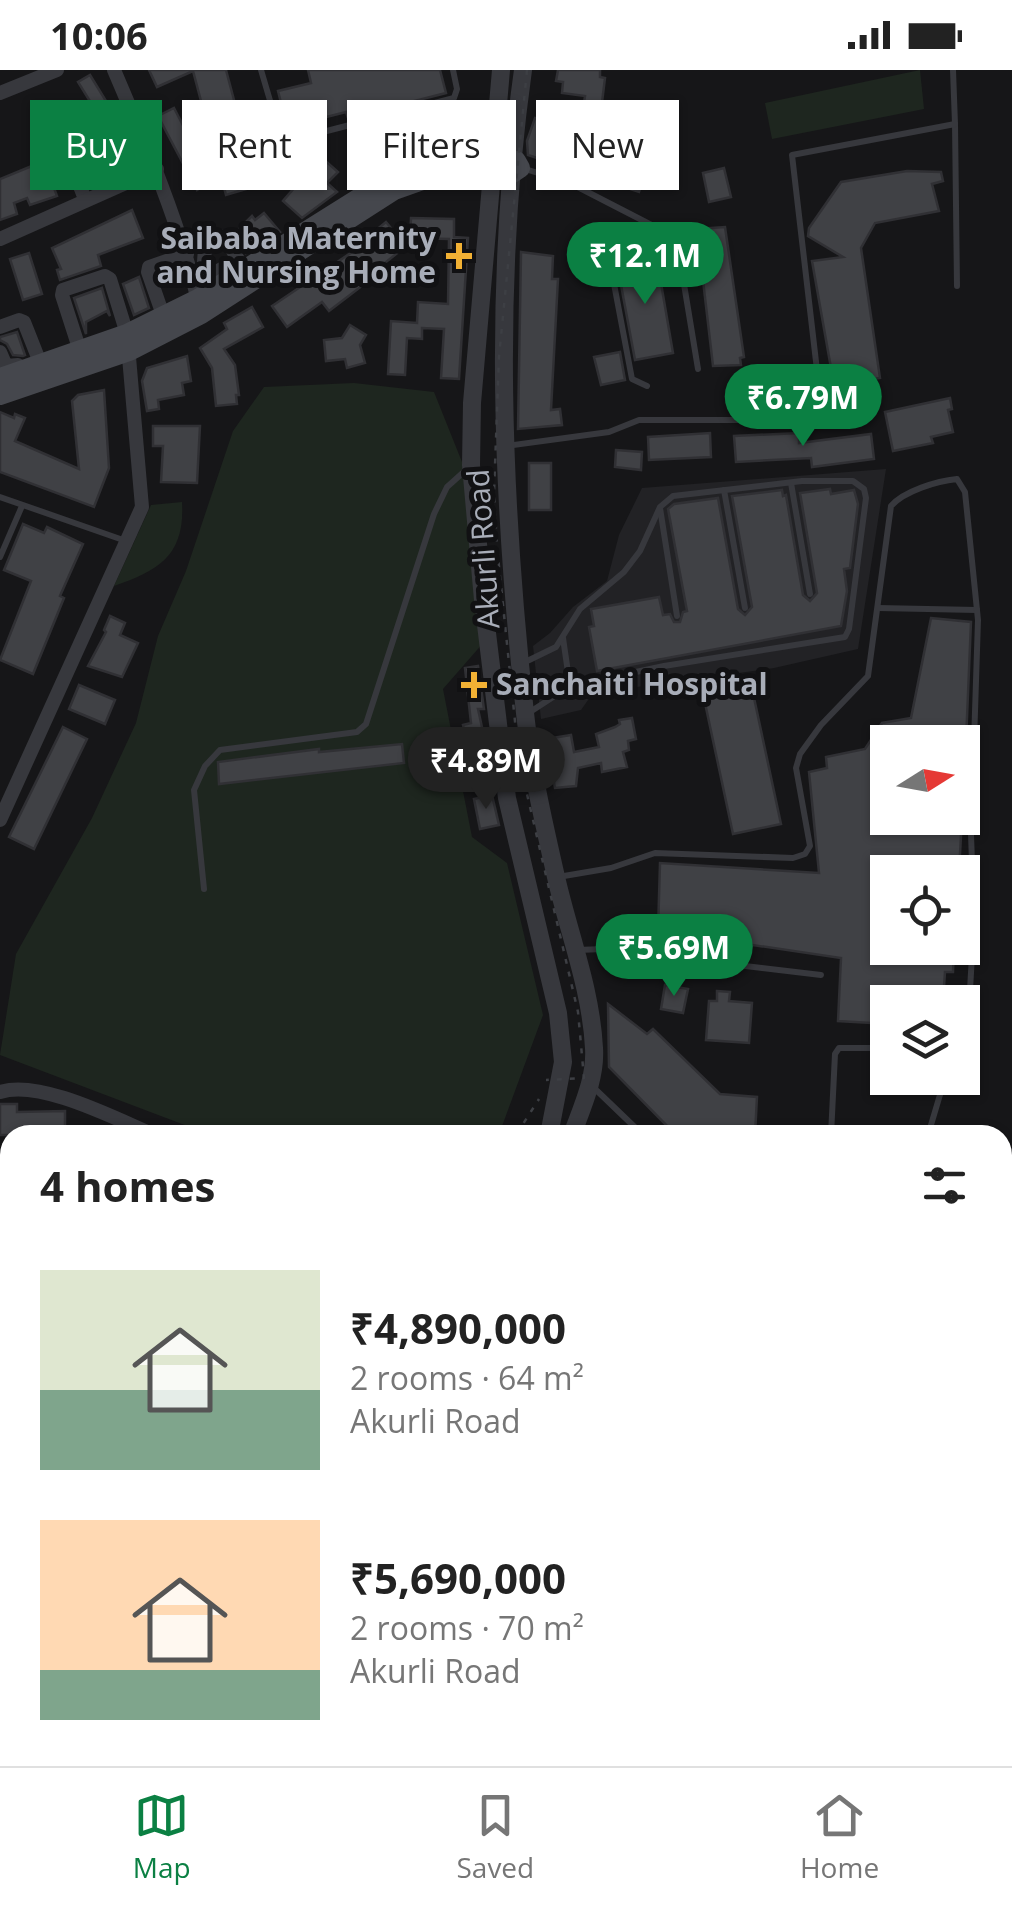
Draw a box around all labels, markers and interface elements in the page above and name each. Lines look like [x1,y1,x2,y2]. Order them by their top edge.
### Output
text: 10:06 [50,9,148,61]
chip: Buy [30,100,162,190]
chip: Rent [182,100,327,190]
chip: Filters [347,100,516,190]
chip: New [536,100,679,190]
place label: Saibaba Maternity and Nursing Home [156,217,437,292]
pin: ₹12.1M [564,222,726,307]
text: ₹12.1M [589,233,701,276]
marker: Saibaba Maternity and Nursing Home [446,243,472,269]
pin: ₹6.79M [722,364,884,449]
text: ₹6.79M [747,375,859,418]
street label: Akurli Road [456,468,509,630]
place label: Sanchaiti Hospital [496,663,768,704]
marker: Sanchaiti Hospital [461,672,487,698]
north arrow [870,725,980,835]
map controls [870,725,980,1095]
pin: ₹4.89M [405,727,567,812]
text: ₹4.89M [430,738,542,781]
button: locate [870,855,980,965]
pin: ₹5.69M [593,914,755,999]
text: ₹5.69M [618,925,730,968]
button: layers [870,985,980,1095]
text: 4 homes [40,1157,215,1214]
icon: filters [917,1158,972,1213]
text: ₹4,890,000 [350,1299,566,1356]
icon: home [120,1310,240,1430]
text: 2 rooms · 64 m² [350,1356,584,1399]
text: Akurli Road [350,1399,521,1442]
text: ₹5,690,000 [350,1549,566,1606]
icon: home [120,1560,240,1680]
text: 2 rooms · 70 m² [350,1606,584,1649]
text: Akurli Road [350,1649,521,1692]
tab: Map [133,1788,191,1886]
tab: Saved [456,1788,534,1886]
tab: Home [800,1788,879,1886]

